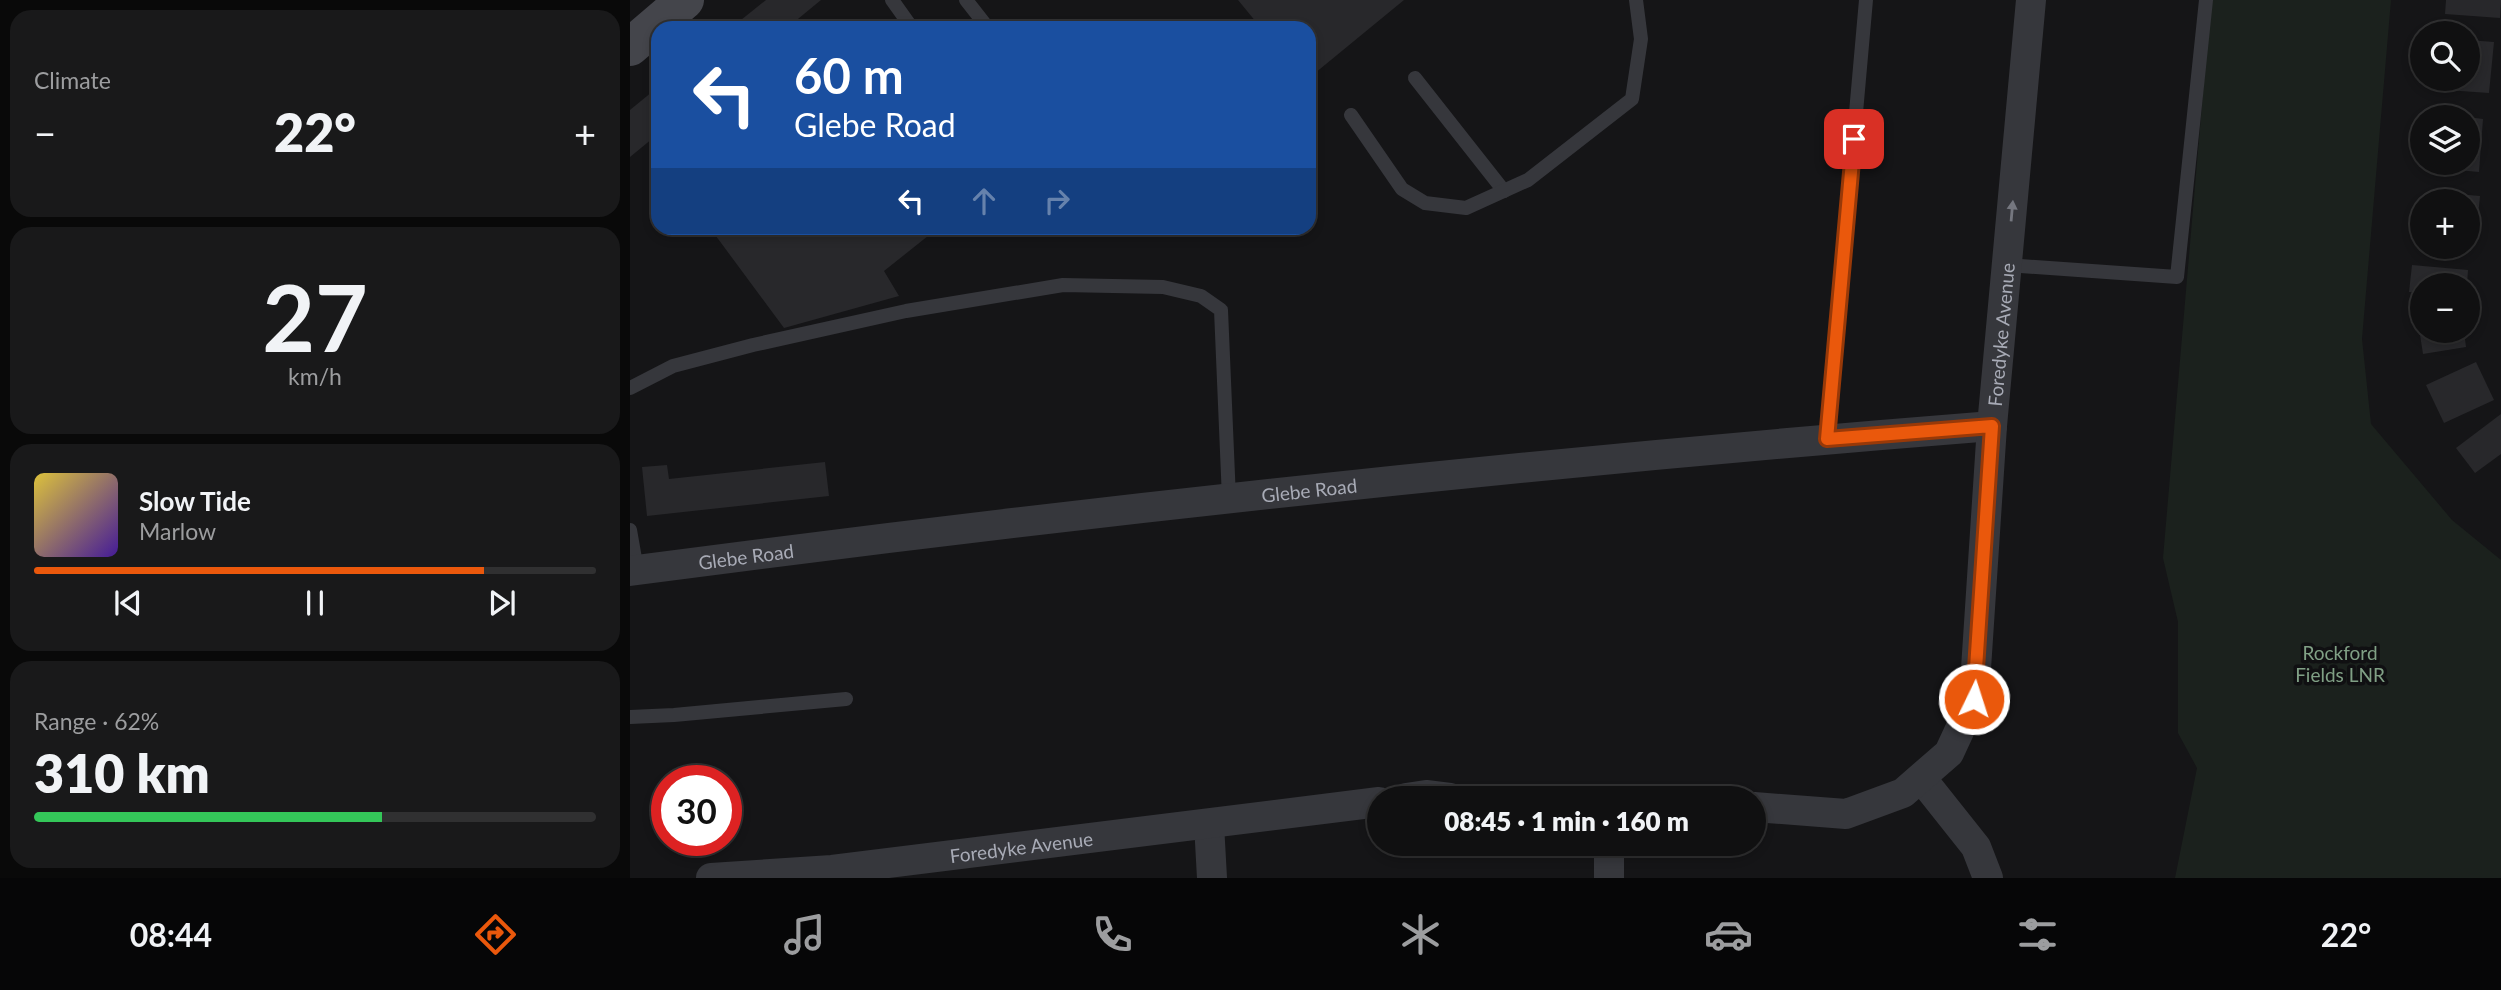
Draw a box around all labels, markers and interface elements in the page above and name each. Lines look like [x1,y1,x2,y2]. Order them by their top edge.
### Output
map controls [2410,21,2480,343]
button: search [2410,21,2480,91]
text: 60 m [794,46,904,104]
icon: left [679,49,770,140]
text: Climate [34,66,111,94]
text: 22° [274,101,356,163]
text: Glebe Road [794,105,956,144]
button: layers [2410,105,2480,175]
pin [1824,109,1884,169]
text: − [34,110,56,156]
text: + [574,110,596,156]
icon: arrive [1835,120,1873,158]
icon: left [892,182,930,220]
icon: ahead [965,182,1003,220]
icon: right [1038,182,1076,220]
button: + [2410,189,2480,259]
one-way arrow [2006,200,2017,222]
text: 27 [262,262,368,371]
street label: Foredyke Avenue [1982,262,2018,407]
button: − [2410,273,2480,343]
text: km/h [288,362,342,390]
street label: Glebe Road [1260,473,1358,506]
text: Slow Tide [139,485,251,517]
text: Marlow [139,517,216,545]
street label: Glebe Road [697,538,795,573]
icon: previous [109,584,147,622]
icon: pause [296,584,334,622]
icon: next [483,584,521,622]
park label: Rockford Fields LNR [2295,641,2385,686]
position arrow [1937,662,2011,736]
text: Range · 62% [34,707,159,735]
text: 310 km [34,742,210,804]
speed limit sign: 30 [651,765,742,856]
text: 08:45 · 1 min · 160 m [1444,805,1689,837]
street label: Foredyke Avenue [948,826,1094,867]
icon: directions [471,910,520,959]
icon: music [780,910,829,959]
icon: phone [1088,910,1137,959]
icon: climate [1396,910,1445,959]
icon: car [1704,910,1753,959]
icon: filters [2013,910,2062,959]
text: 08:44 [130,915,212,954]
text: 22° [2321,915,2371,954]

